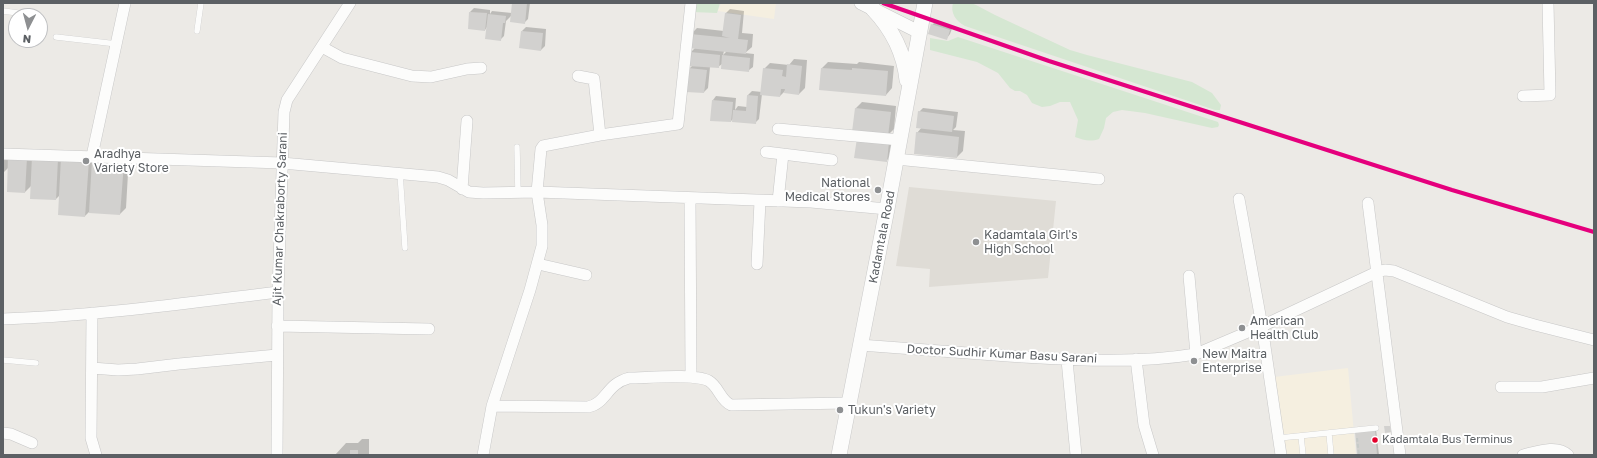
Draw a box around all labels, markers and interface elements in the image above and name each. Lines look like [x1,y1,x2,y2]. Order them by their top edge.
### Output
north arrow [8,8,48,48]
text: N [22,33,32,46]
street label: Ajit Kumar Chakraborty Sarani [270,132,290,306]
place label: Aradhya Variety Store [94,147,169,175]
marker: Aradhya Variety Store [81,156,91,166]
place label: National Medical Stores [785,176,870,204]
marker: National Medical Stores [873,185,883,195]
street label: Kadamtala Road [866,189,898,285]
place label: Kadamtala Girl's High School [984,228,1078,256]
marker: Kadamtala Girl's High School [971,237,981,247]
place label: American Health Club [1250,314,1318,342]
marker: American Health Club [1237,323,1247,333]
street label: Doctor Sudhir Kumar Basu Sarani [906,342,1098,366]
place label: New Maitra Enterprise [1202,347,1267,375]
marker: New Maitra Enterprise [1189,356,1199,366]
place label: Tukun's Variety [848,403,936,417]
marker: Tukun's Variety [835,405,845,415]
place label: Kadamtala Bus Terminus [1382,433,1512,447]
marker: Kadamtala Bus Terminus [1370,435,1380,445]

